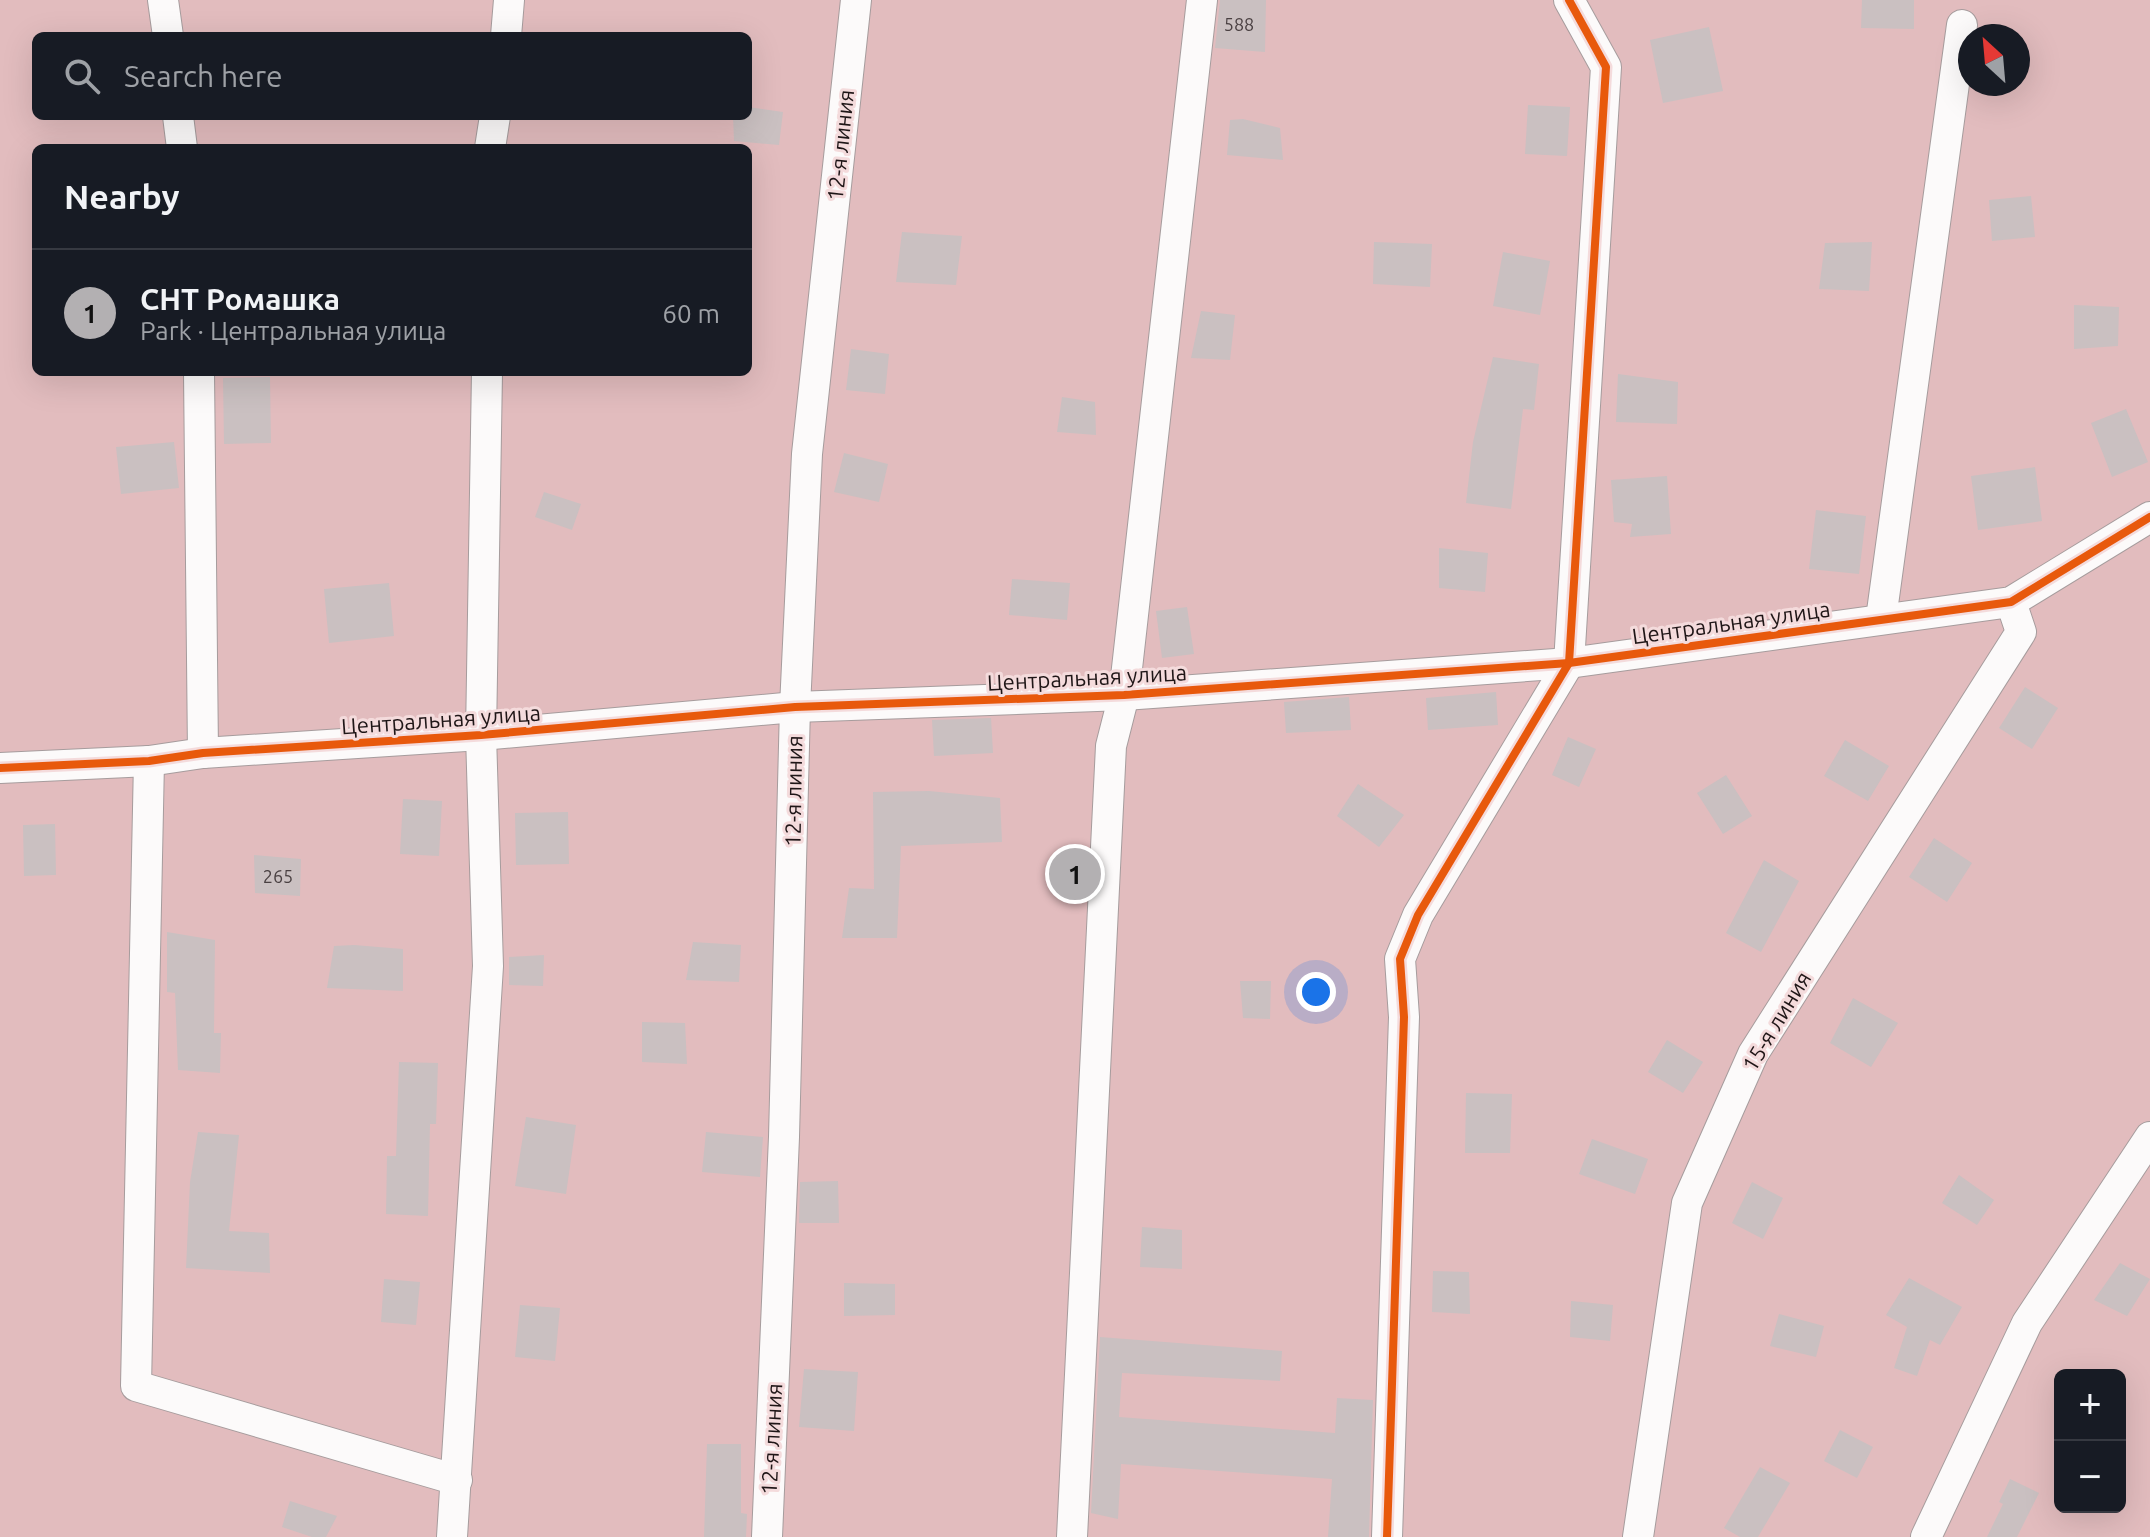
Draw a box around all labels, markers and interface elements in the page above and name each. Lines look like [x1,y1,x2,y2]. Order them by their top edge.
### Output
house number: 588 [1224,14,1254,34]
north arrow [1958,24,2030,96]
search box [32,32,752,120]
icon: search [60,54,104,98]
text: Search here [124,59,283,93]
street label: 12-я линия [822,88,858,202]
text: Nearby [64,177,179,215]
text: СНТ Ромашка [140,282,340,316]
text: 1 [83,299,97,328]
text: 60 m [662,299,720,328]
text: Park · Центральная улица [140,316,446,345]
street label: Центральная улица [1630,596,1832,648]
street label: Центральная улица [987,659,1187,695]
street label: Центральная улица [340,700,542,738]
street label: 12-я линия [780,735,806,847]
pin: 1 [1049,844,1101,904]
house number: 265 [263,866,293,886]
street label: 15-я линия [1737,967,1815,1075]
your location [1296,972,1336,1012]
map controls [2054,1369,2126,1513]
button: + [2054,1369,2126,1441]
street label: 12-я линия [756,1383,786,1495]
button: − [2054,1441,2126,1513]

